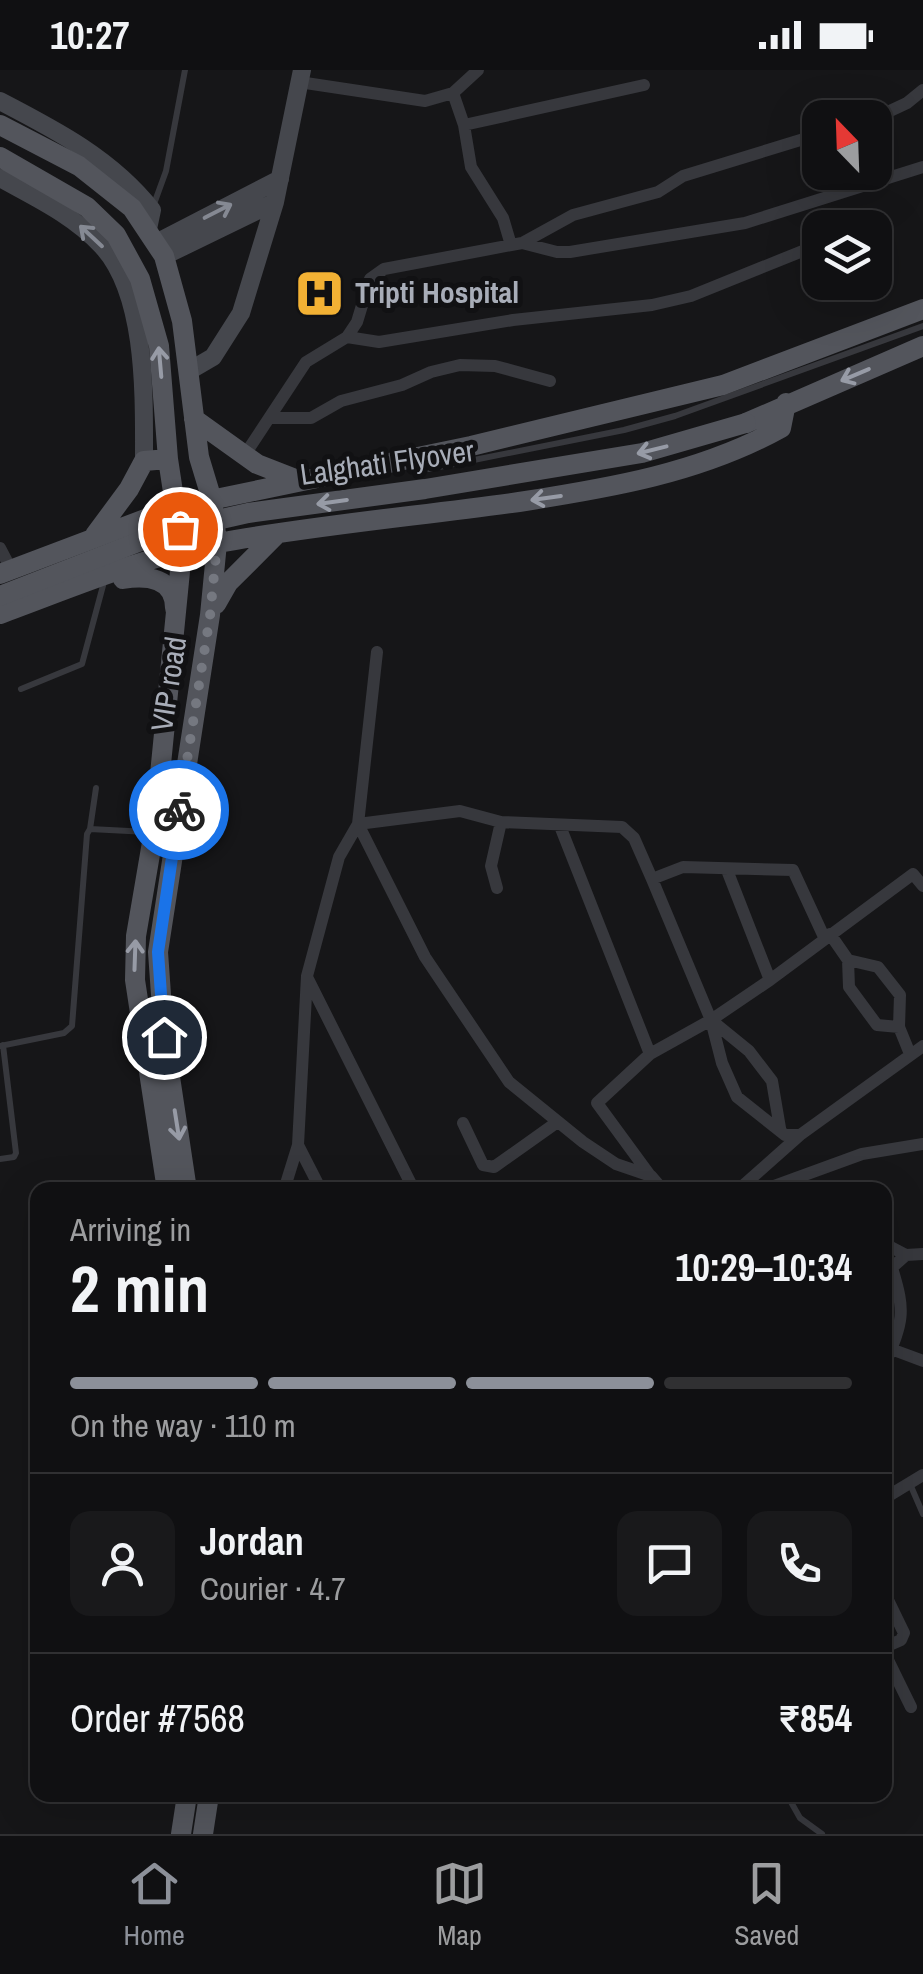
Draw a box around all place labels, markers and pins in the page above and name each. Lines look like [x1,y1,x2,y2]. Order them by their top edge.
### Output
hospital icon: Tripti Hospital [294,267,346,319]
place label: Tripti Hospital [355,272,519,312]
pin [138,487,223,572]
pin [122,995,207,1080]

